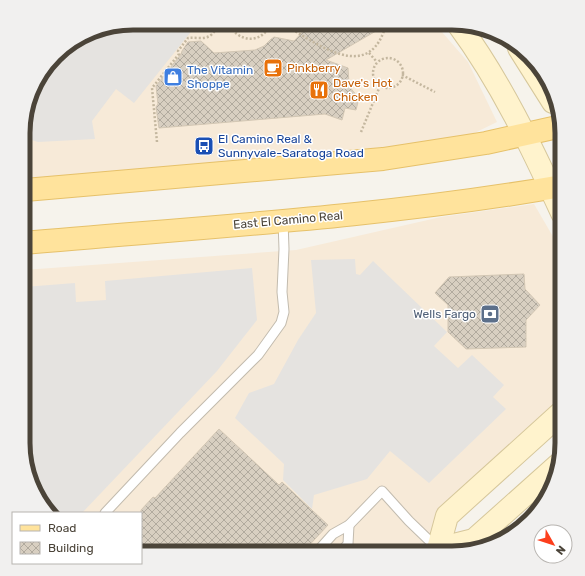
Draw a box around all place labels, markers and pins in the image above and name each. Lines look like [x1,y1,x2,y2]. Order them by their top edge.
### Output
cafe icon: Pinkberry [262,57,284,79]
place label: Pinkberry [287,61,341,75]
place label: The Vitamin Shoppe [187,63,253,91]
shop icon: The Vitamin Shoppe [162,66,184,88]
place label: Dave's Hot Chicken [333,76,392,104]
restaurant icon: Dave's Hot Chicken [308,79,330,101]
place label: El Camino Real & Sunnyvale-Saratoga Road [218,132,364,160]
bus stop icon: El Camino Real & Sunnyvale-Saratoga Road [193,135,215,157]
bank icon: Wells Fargo [479,303,501,325]
place label: Wells Fargo [413,307,476,321]

